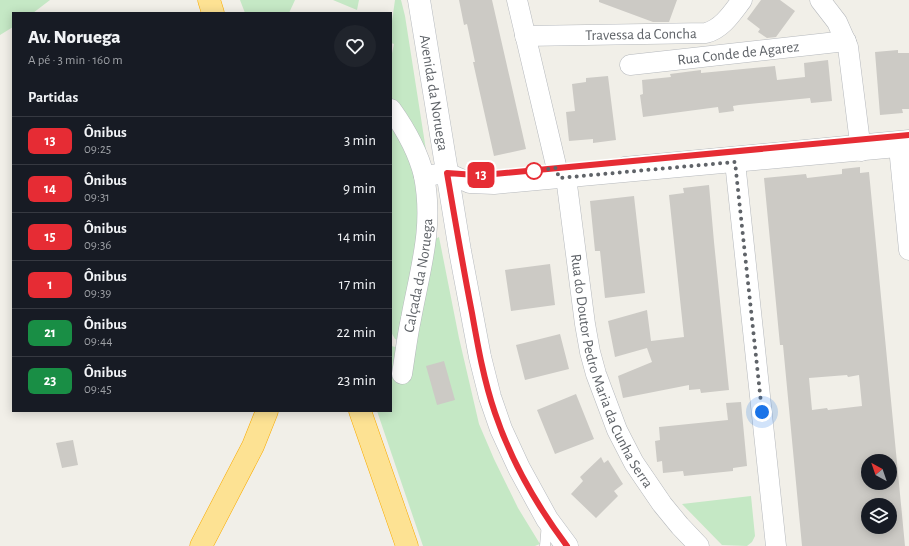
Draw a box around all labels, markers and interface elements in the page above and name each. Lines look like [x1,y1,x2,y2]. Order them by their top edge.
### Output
button: heart [334,25,376,67]
street label: Travessa da Concha [585,26,697,43]
text: Av. Noruega [28,28,121,47]
street label: Avenida da Noruega [417,33,451,152]
street label: Rua Conde de Agarez [677,39,800,67]
text: A pé · 3 min · 160 m [28,54,123,67]
text: Partidas [28,90,78,105]
text: Ônibus [84,125,127,140]
text: 3 min [344,133,376,148]
text: 13 [44,134,56,148]
text: 09:25 [84,143,111,156]
line badge: 13 [463,162,499,188]
unlabelled marker [525,162,543,180]
text: 13 [475,168,487,182]
text: Ônibus [84,173,127,188]
text: 9 min [343,181,376,196]
text: 14 [44,182,56,196]
text: 09:31 [84,191,110,204]
street label: Calçada da Noruega [401,218,435,334]
text: Ônibus [84,221,127,236]
text: 14 min [338,229,376,244]
text: 15 [44,230,56,244]
text: 09:36 [84,239,111,252]
street label: Rua do Doutor Pedro Maria da Cunha Serra [568,253,656,491]
text: Ônibus [84,269,127,284]
text: 17 min [339,277,376,292]
text: 1 [47,278,53,292]
text: 09:39 [84,287,111,300]
text: Ônibus [84,317,127,332]
text: 22 min [337,325,376,340]
text: 21 [44,326,56,340]
text: 09:44 [84,335,112,348]
text: Ônibus [84,365,127,380]
text: 23 min [337,373,376,388]
text: 23 [44,374,56,388]
text: 09:45 [84,383,112,396]
your location [752,402,772,422]
north arrow [861,454,897,490]
map controls [861,454,897,534]
button: layers [861,498,897,534]

